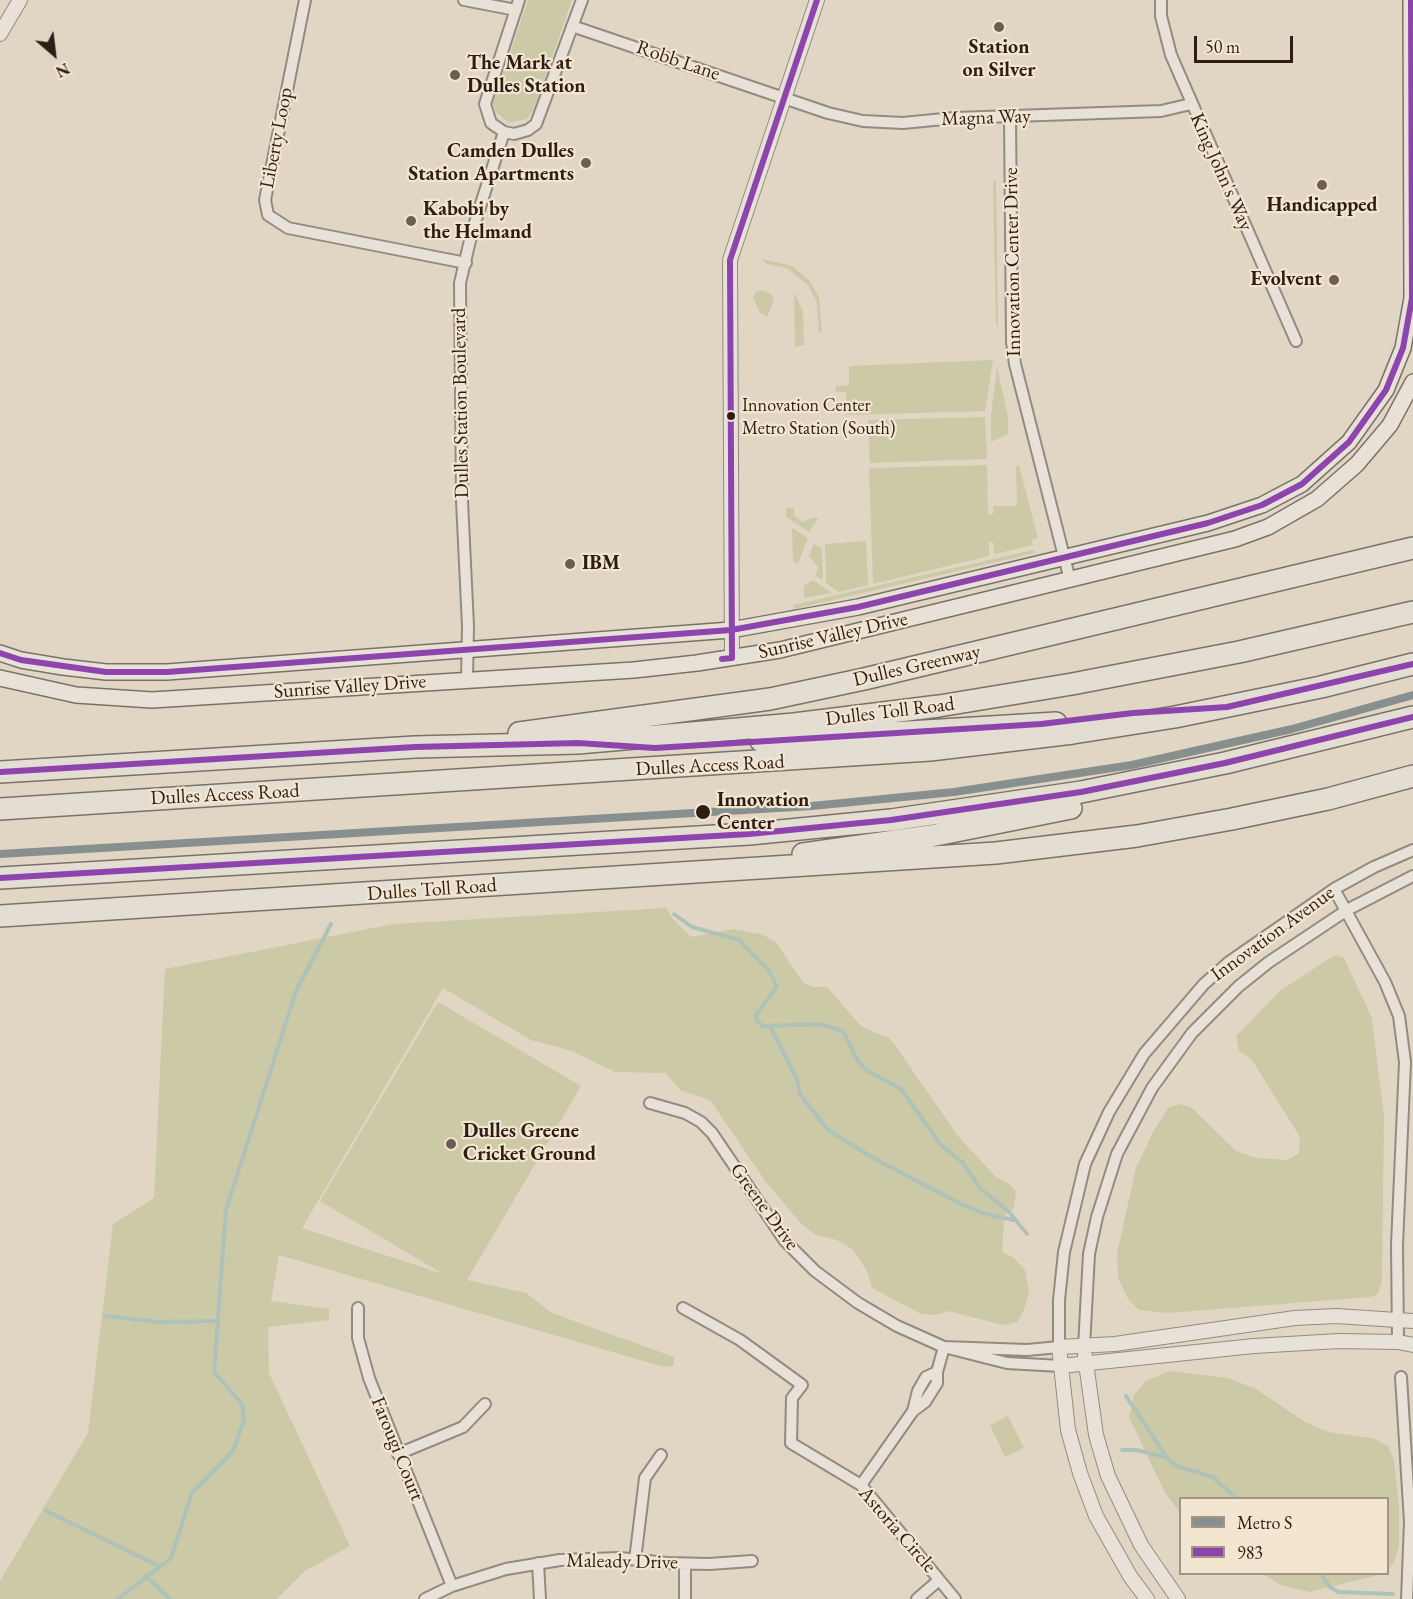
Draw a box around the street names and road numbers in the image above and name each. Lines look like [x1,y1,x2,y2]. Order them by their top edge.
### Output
street label: Robb Lane [633,36,723,86]
street label: Liberty Loop [255,86,299,190]
street label: Magna Way [941,104,1031,132]
street label: King John's Way [1184,109,1258,235]
street label: Innovation Center Drive [999,167,1027,357]
street label: Dulles Station Boulevard [447,307,475,499]
street label: Sunrise Valley Drive [756,607,910,665]
street label: Dulles Greenway [851,640,983,692]
street label: Sunrise Valley Drive [273,670,427,704]
street label: Dulles Toll Road [824,692,956,732]
street label: Dulles Access Road [635,750,785,782]
street label: Dulles Access Road [150,779,300,811]
street label: Dulles Toll Road [366,874,498,906]
street label: Innovation Avenue [1206,881,1340,987]
street label: Greene Drive [724,1159,804,1255]
street label: Farougi Court [365,1394,429,1504]
street label: Astoria Circle [853,1482,941,1578]
street label: Maleady Drive [566,1549,678,1575]

